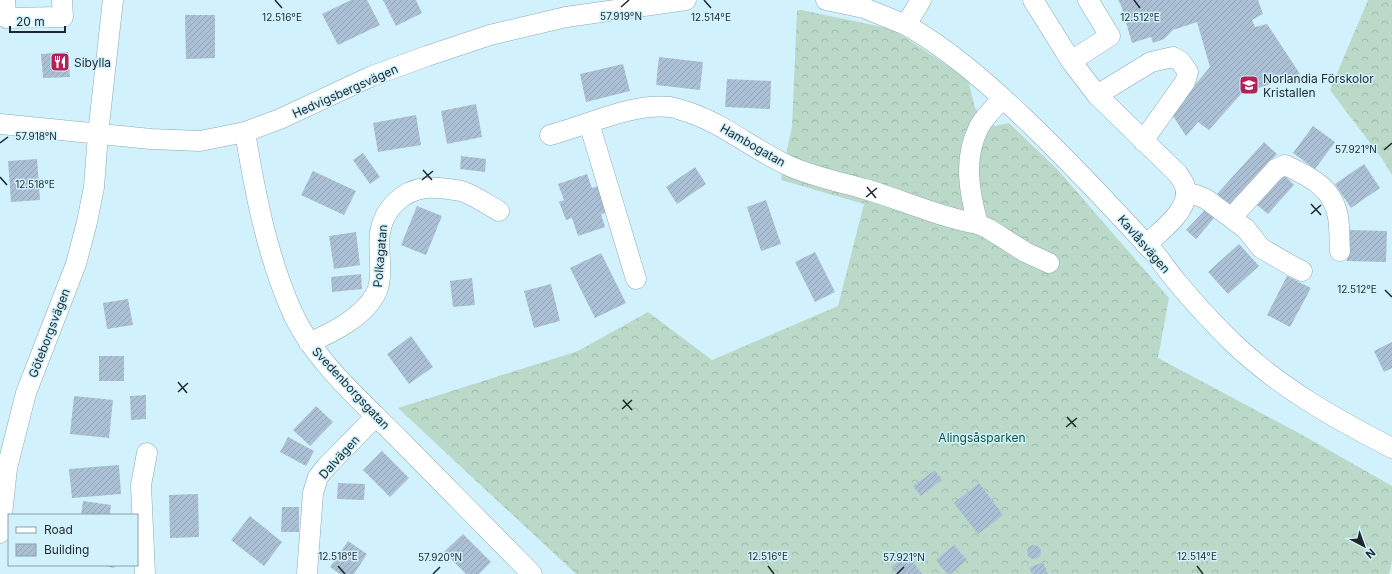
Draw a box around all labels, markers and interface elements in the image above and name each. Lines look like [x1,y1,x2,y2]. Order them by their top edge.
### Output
scale bar [10,8,65,34]
text: 57.919°N [600,10,642,22]
text: 12.516°E [262,11,302,23]
text: 12.514°E [691,11,731,23]
text: 12.512°E [1120,11,1160,23]
text: 20 m [16,14,45,29]
restaurant icon: Sibylla [49,51,71,73]
place label: Sibylla [74,55,111,70]
street label: Hedvigsbergsvägen [290,61,400,121]
place label: Norlandia Förskolor Kristallen [1263,71,1374,100]
school or university icon: Norlandia Förskolor Kristallen [1238,74,1260,96]
street label: Hambogatan [718,120,788,170]
text: 57.918°N [15,130,57,142]
text: 57.921°N [1335,143,1377,155]
text: 12.518°E [15,178,55,190]
street label: Kavlåsvägen [1115,212,1173,276]
street label: Polkagatan [370,224,390,288]
text: 12.512°E [1337,283,1377,295]
street label: Göteborgsvägen [25,286,73,380]
street label: Svedenborgsgatan [309,344,393,432]
park label: Alingsåsparken [938,430,1026,445]
street label: Dalvägen [316,432,362,482]
legend [8,514,138,566]
text: Road [44,522,73,537]
north arrow [1344,526,1384,566]
text: Building [44,542,89,557]
text: N [1363,546,1378,562]
text: 12.518°E [318,550,358,562]
text: 12.516°E [748,550,788,562]
text: 12.514°E [1177,550,1217,562]
text: 57.920°N [418,551,462,563]
text: 57.921°N [883,551,925,563]

